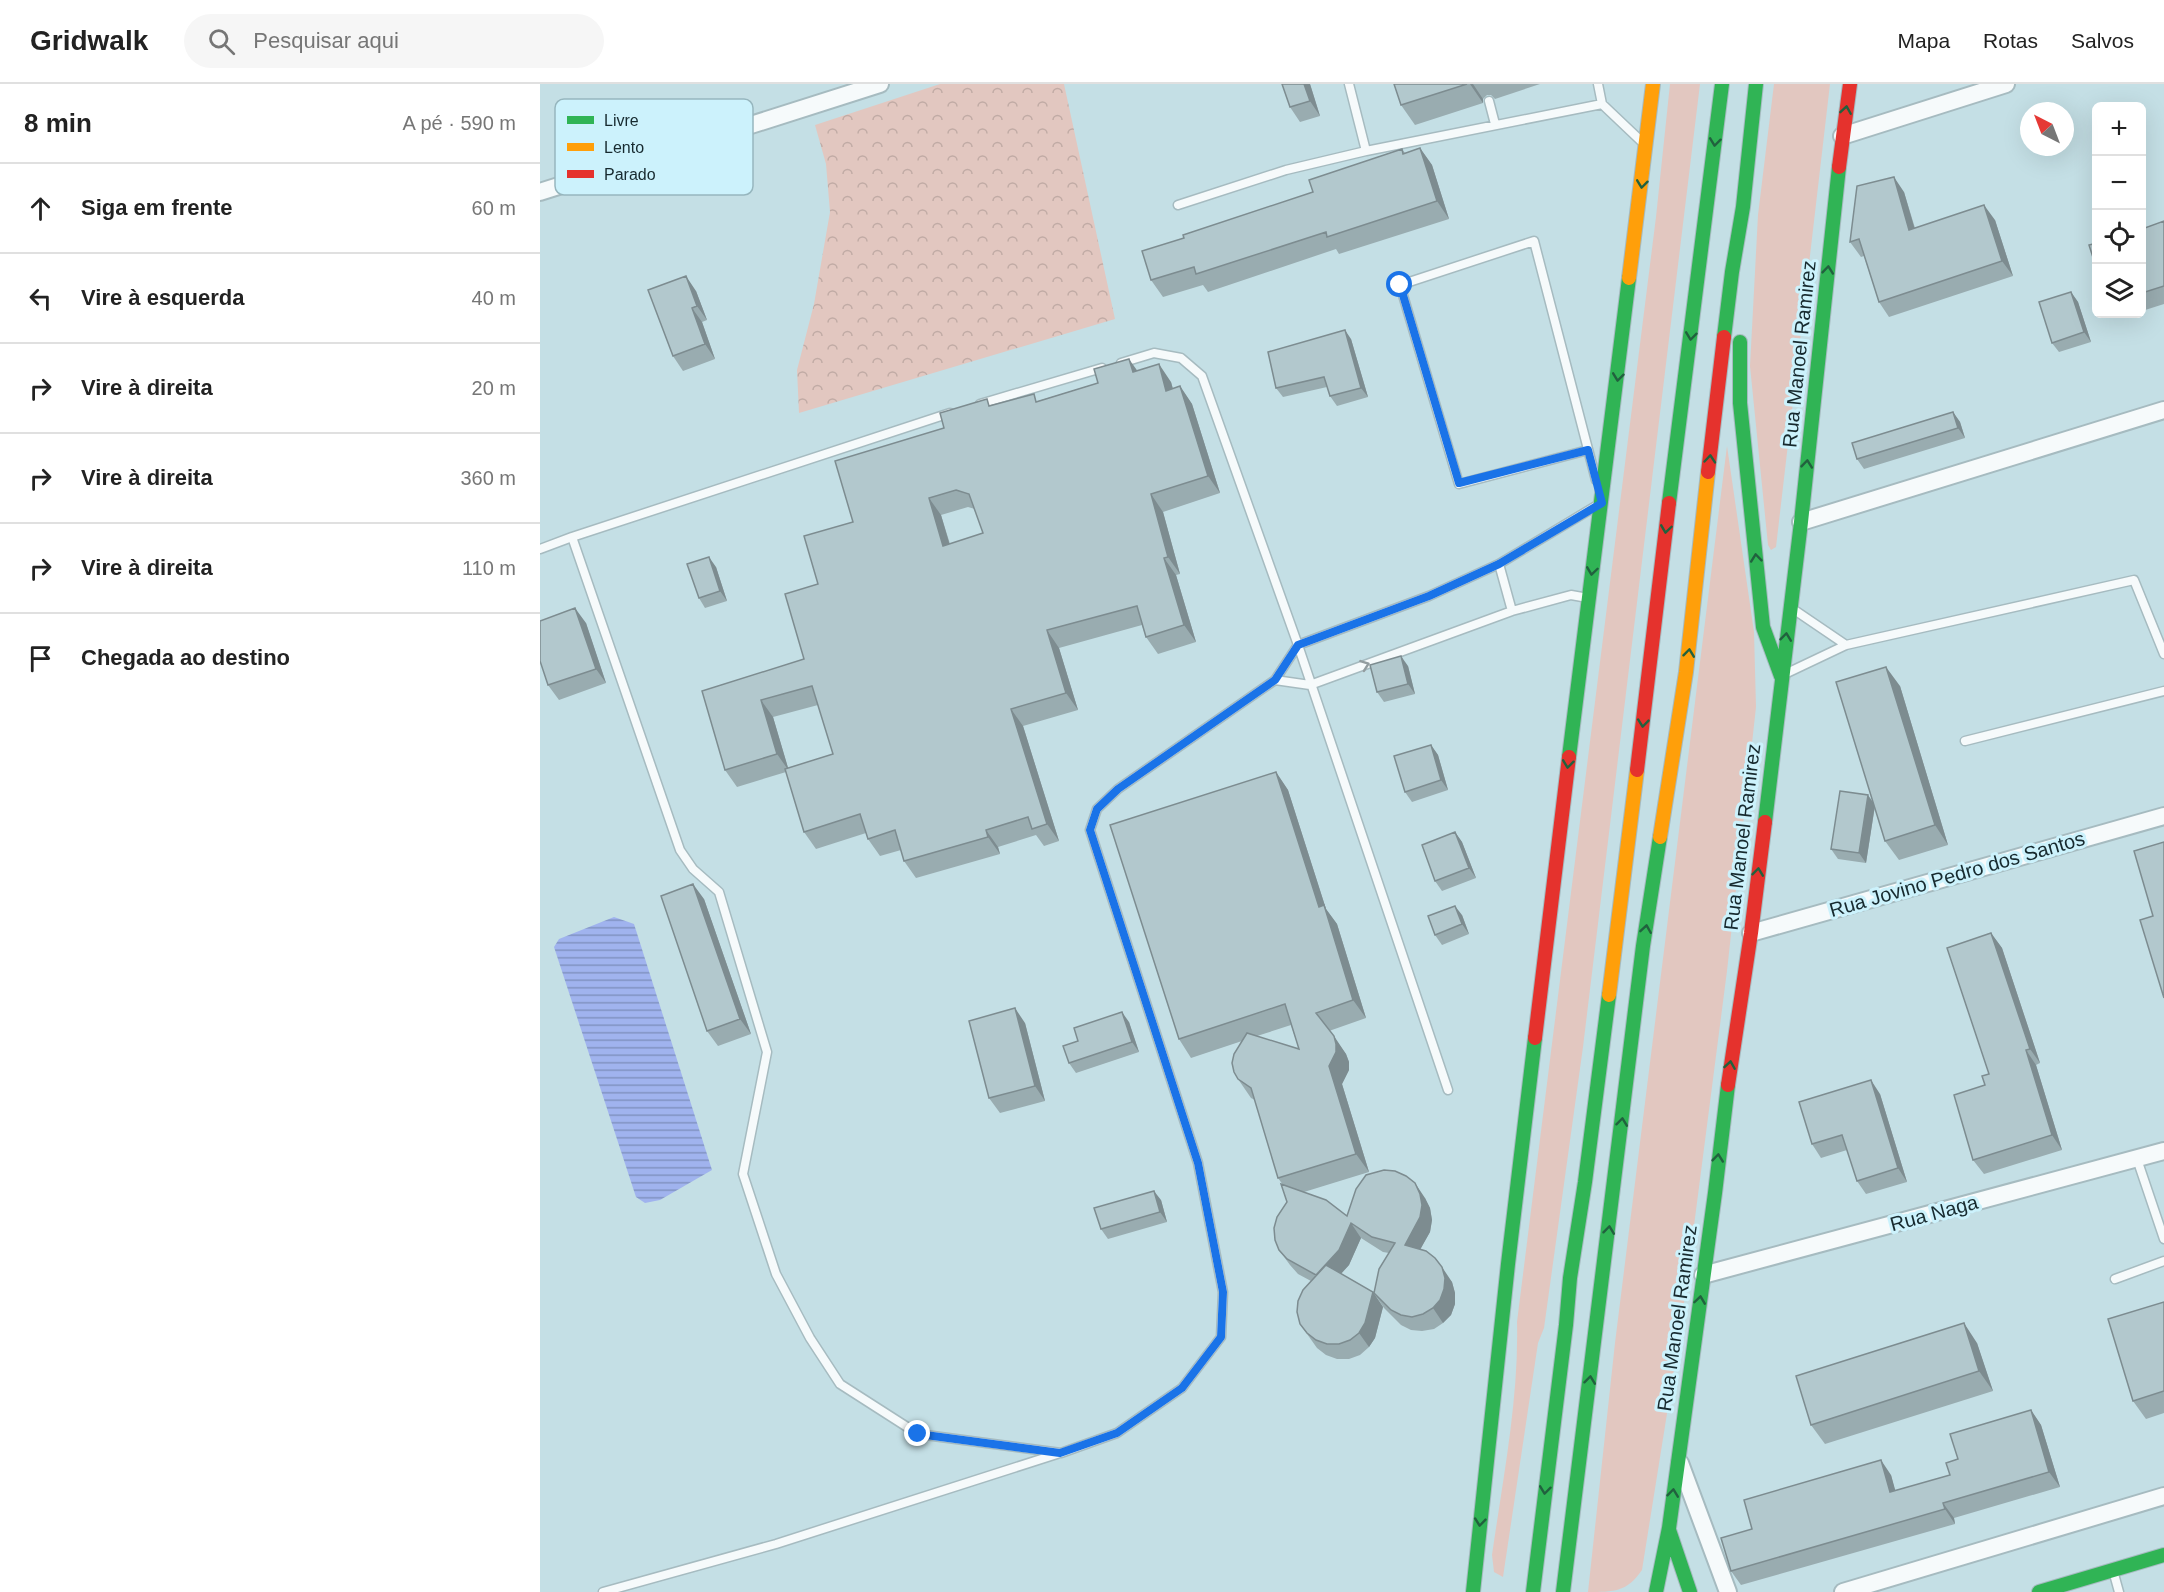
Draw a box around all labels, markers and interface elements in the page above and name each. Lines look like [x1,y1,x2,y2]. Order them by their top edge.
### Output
search box [184,14,604,68]
text: Gridwalk [30,25,148,56]
icon: search [205,25,238,58]
text: Pesquisar aqui [253,28,399,53]
text: Mapa [1898,29,1950,52]
text: Rotas [1983,29,2038,52]
text: Salvos [2071,29,2134,52]
legend [555,99,753,195]
north arrow [2020,102,2074,156]
map controls [2092,102,2146,318]
button: + [2092,102,2146,156]
one-way arrow [1839,105,1852,115]
text: 8 min [24,108,92,138]
text: A pé · 590 m [403,112,516,134]
text: Livre [604,112,639,129]
one-way arrow [1709,137,1722,147]
text: Lento [604,139,644,156]
button: − [2092,156,2146,210]
text: Parado [604,166,656,183]
one-way arrow [1636,179,1648,188]
icon: ahead [24,192,57,225]
text: Siga em frente [81,195,233,220]
text: 60 m [472,197,516,219]
button: locate [2092,210,2146,264]
street label: Rua Manoel Ramirez [1778,259,1820,449]
button: layers [2092,264,2146,318]
one-way arrow [1821,265,1834,274]
route start [1386,271,1412,297]
icon: left [24,282,57,315]
text: Vire à esquerda [81,285,244,310]
text: 40 m [472,287,516,309]
one-way arrow [1685,331,1698,340]
icon: right [24,372,57,405]
one-way arrow [1612,373,1624,382]
text: Vire à direita [81,375,213,400]
text: 20 m [472,377,516,399]
one-way arrow [1703,455,1716,464]
one-way arrow [1800,459,1813,468]
icon: right [24,462,57,495]
text: Vire à direita [81,465,213,490]
text: 360 m [460,467,516,489]
one-way arrow [1660,524,1672,534]
icon: right [24,552,57,585]
one-way arrow [1750,554,1763,563]
text: Vire à direita [81,555,213,580]
text: 110 m [462,557,516,579]
one-way arrow [1587,566,1599,575]
one-way arrow [1780,632,1792,641]
icon: arrive [24,642,57,675]
text: Chegada ao destino [81,645,290,670]
one-way arrow [1682,649,1694,658]
one-way arrow [1359,659,1370,672]
one-way arrow [1637,718,1650,727]
street label: Rua Manoel Ramirez [1720,742,1764,932]
one-way arrow [1562,760,1574,769]
street label: Rua Jovino Pedro dos Santos [1827,827,2087,921]
one-way arrow [1751,867,1764,877]
one-way arrow [1639,924,1652,934]
one-way arrow [1724,1060,1736,1070]
one-way arrow [1615,1118,1628,1127]
one-way arrow [1711,1154,1724,1163]
street label: Rua Naga [1888,1190,1981,1235]
street label: Rua Manoel Ramirez [1653,1223,1701,1413]
one-way arrow [1602,1226,1615,1235]
one-way arrow [1693,1295,1705,1304]
one-way arrow [1584,1376,1596,1385]
route end [904,1420,930,1446]
one-way arrow [1540,1486,1552,1495]
one-way arrow [1666,1488,1679,1498]
one-way arrow [1474,1517,1487,1526]

